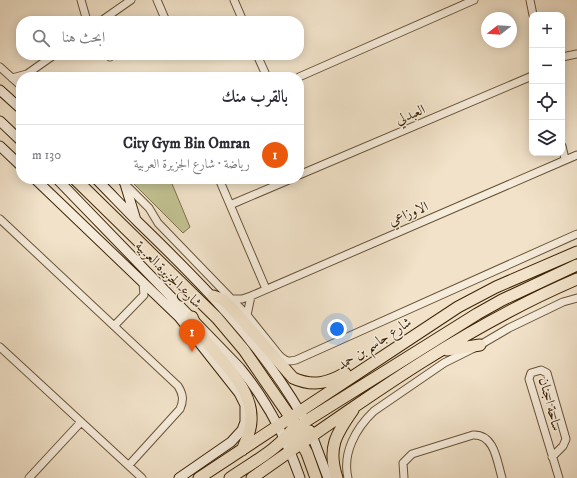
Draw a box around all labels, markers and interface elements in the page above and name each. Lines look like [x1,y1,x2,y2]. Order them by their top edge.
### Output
north arrow [481,12,517,48]
map controls [529,12,565,156]
button: + [529,12,565,48]
search box [16,16,304,60]
icon: search [30,27,52,49]
text: ابحث هنا [62,28,105,47]
button: − [529,48,565,84]
button: locate [529,84,565,120]
text: بالقرب منك [222,86,288,108]
street label: العبدلي [393,101,429,131]
button: layers [529,120,565,156]
text: City Gym Bin Omran [123,134,250,153]
text: 130 m [32,147,61,163]
text: 1 [273,147,277,163]
text: رياضة · شارع الجزيرة العربية [134,156,250,172]
street label: الاوزاعي [386,198,432,232]
street label: شارع الجزيرة العربية [130,237,206,314]
street label: شارع جاسم بن حمد [334,313,417,378]
pin: 1 [179,319,205,352]
your location [327,319,347,339]
street label: ساحة اجنان [534,375,566,433]

